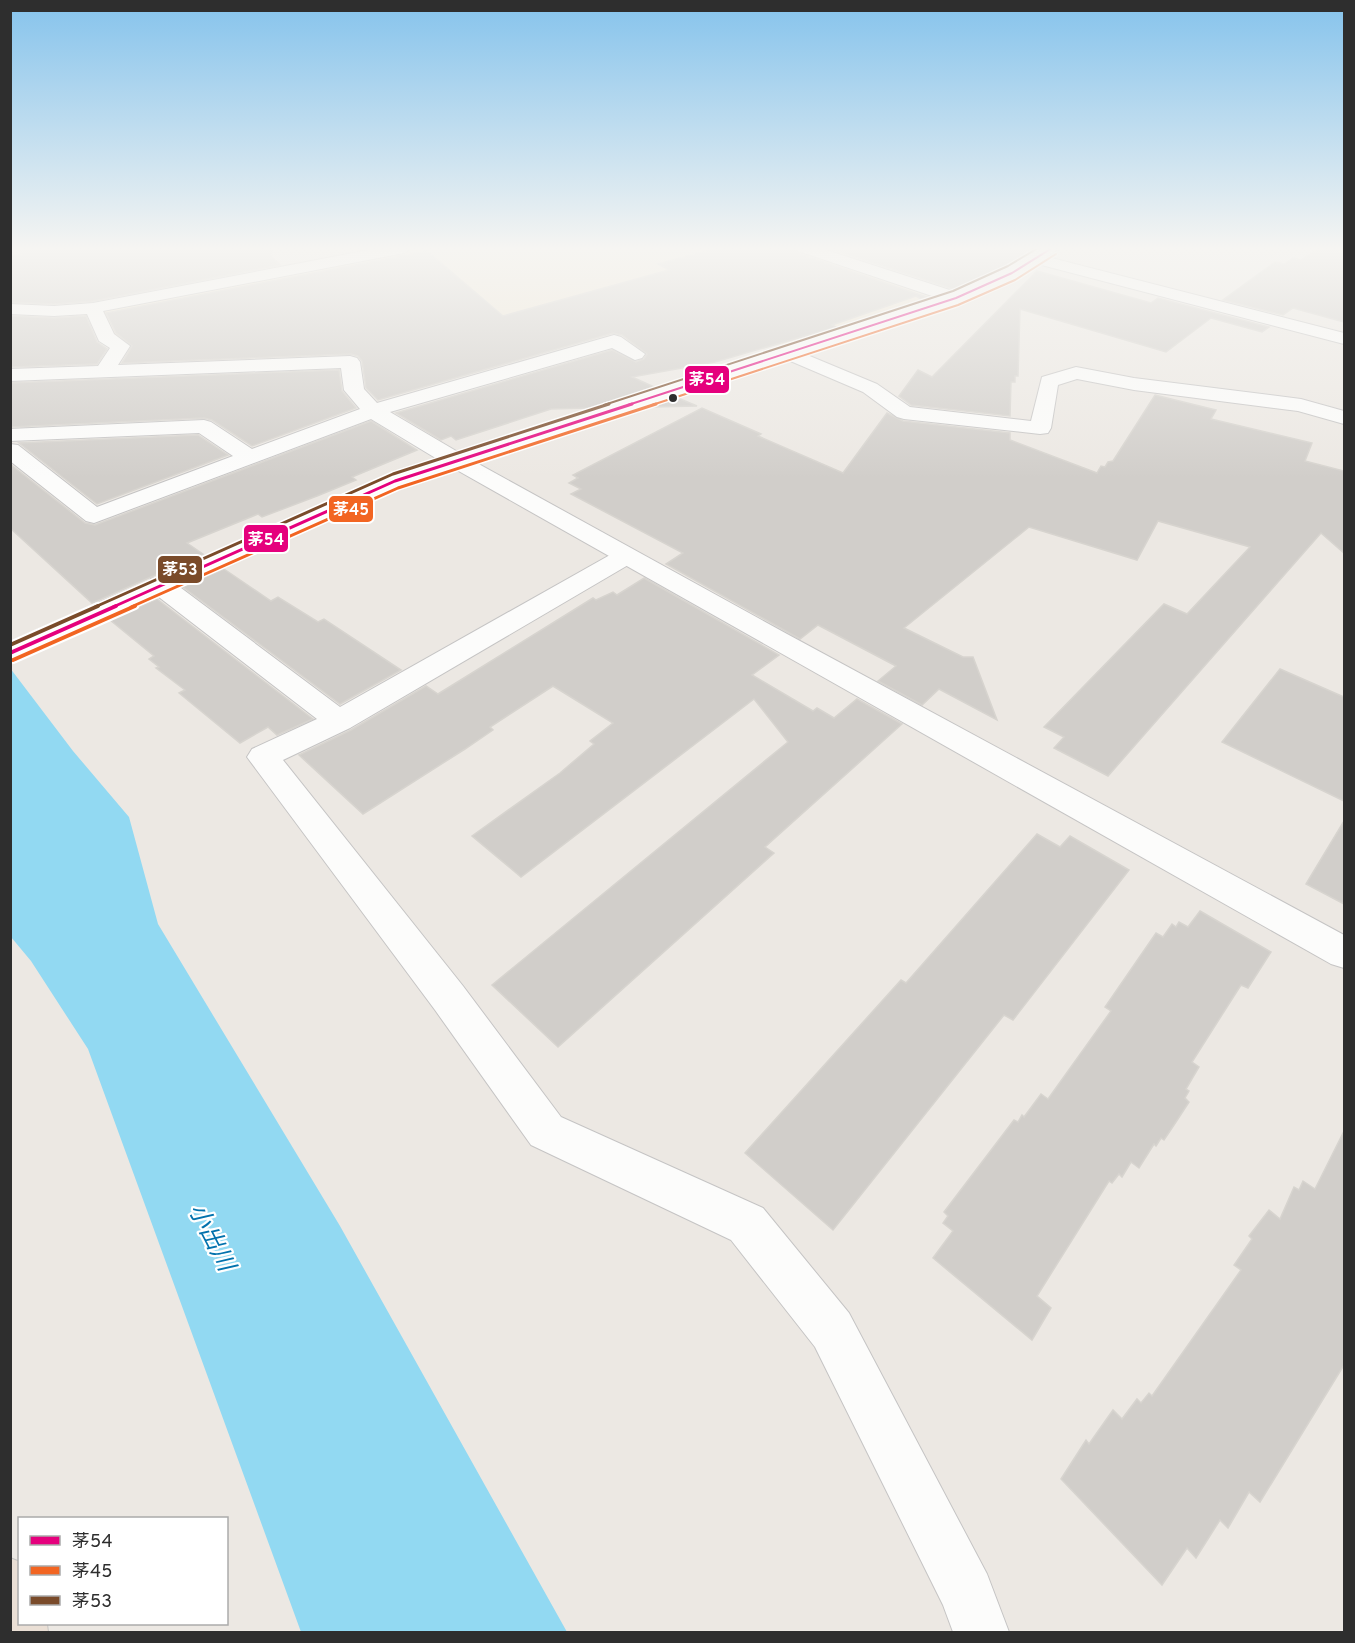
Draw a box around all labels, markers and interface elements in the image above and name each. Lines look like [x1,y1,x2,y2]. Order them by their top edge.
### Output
line badge: 茅54 [684,365,730,394]
text: 茅54 [689,371,725,391]
unlabelled marker [667,392,679,404]
line badge: 茅45 [328,495,374,523]
text: 茅45 [333,501,369,521]
line badge: 茅54 [243,524,289,553]
text: 茅54 [248,531,284,551]
line badge: 茅53 [157,555,203,584]
text: 茅53 [162,561,198,581]
water label: 小出川 [181,1199,241,1279]
legend [18,1517,228,1625]
text: 茅54 [72,1531,113,1554]
text: 茅45 [72,1561,112,1584]
text: 茅53 [72,1591,112,1614]

